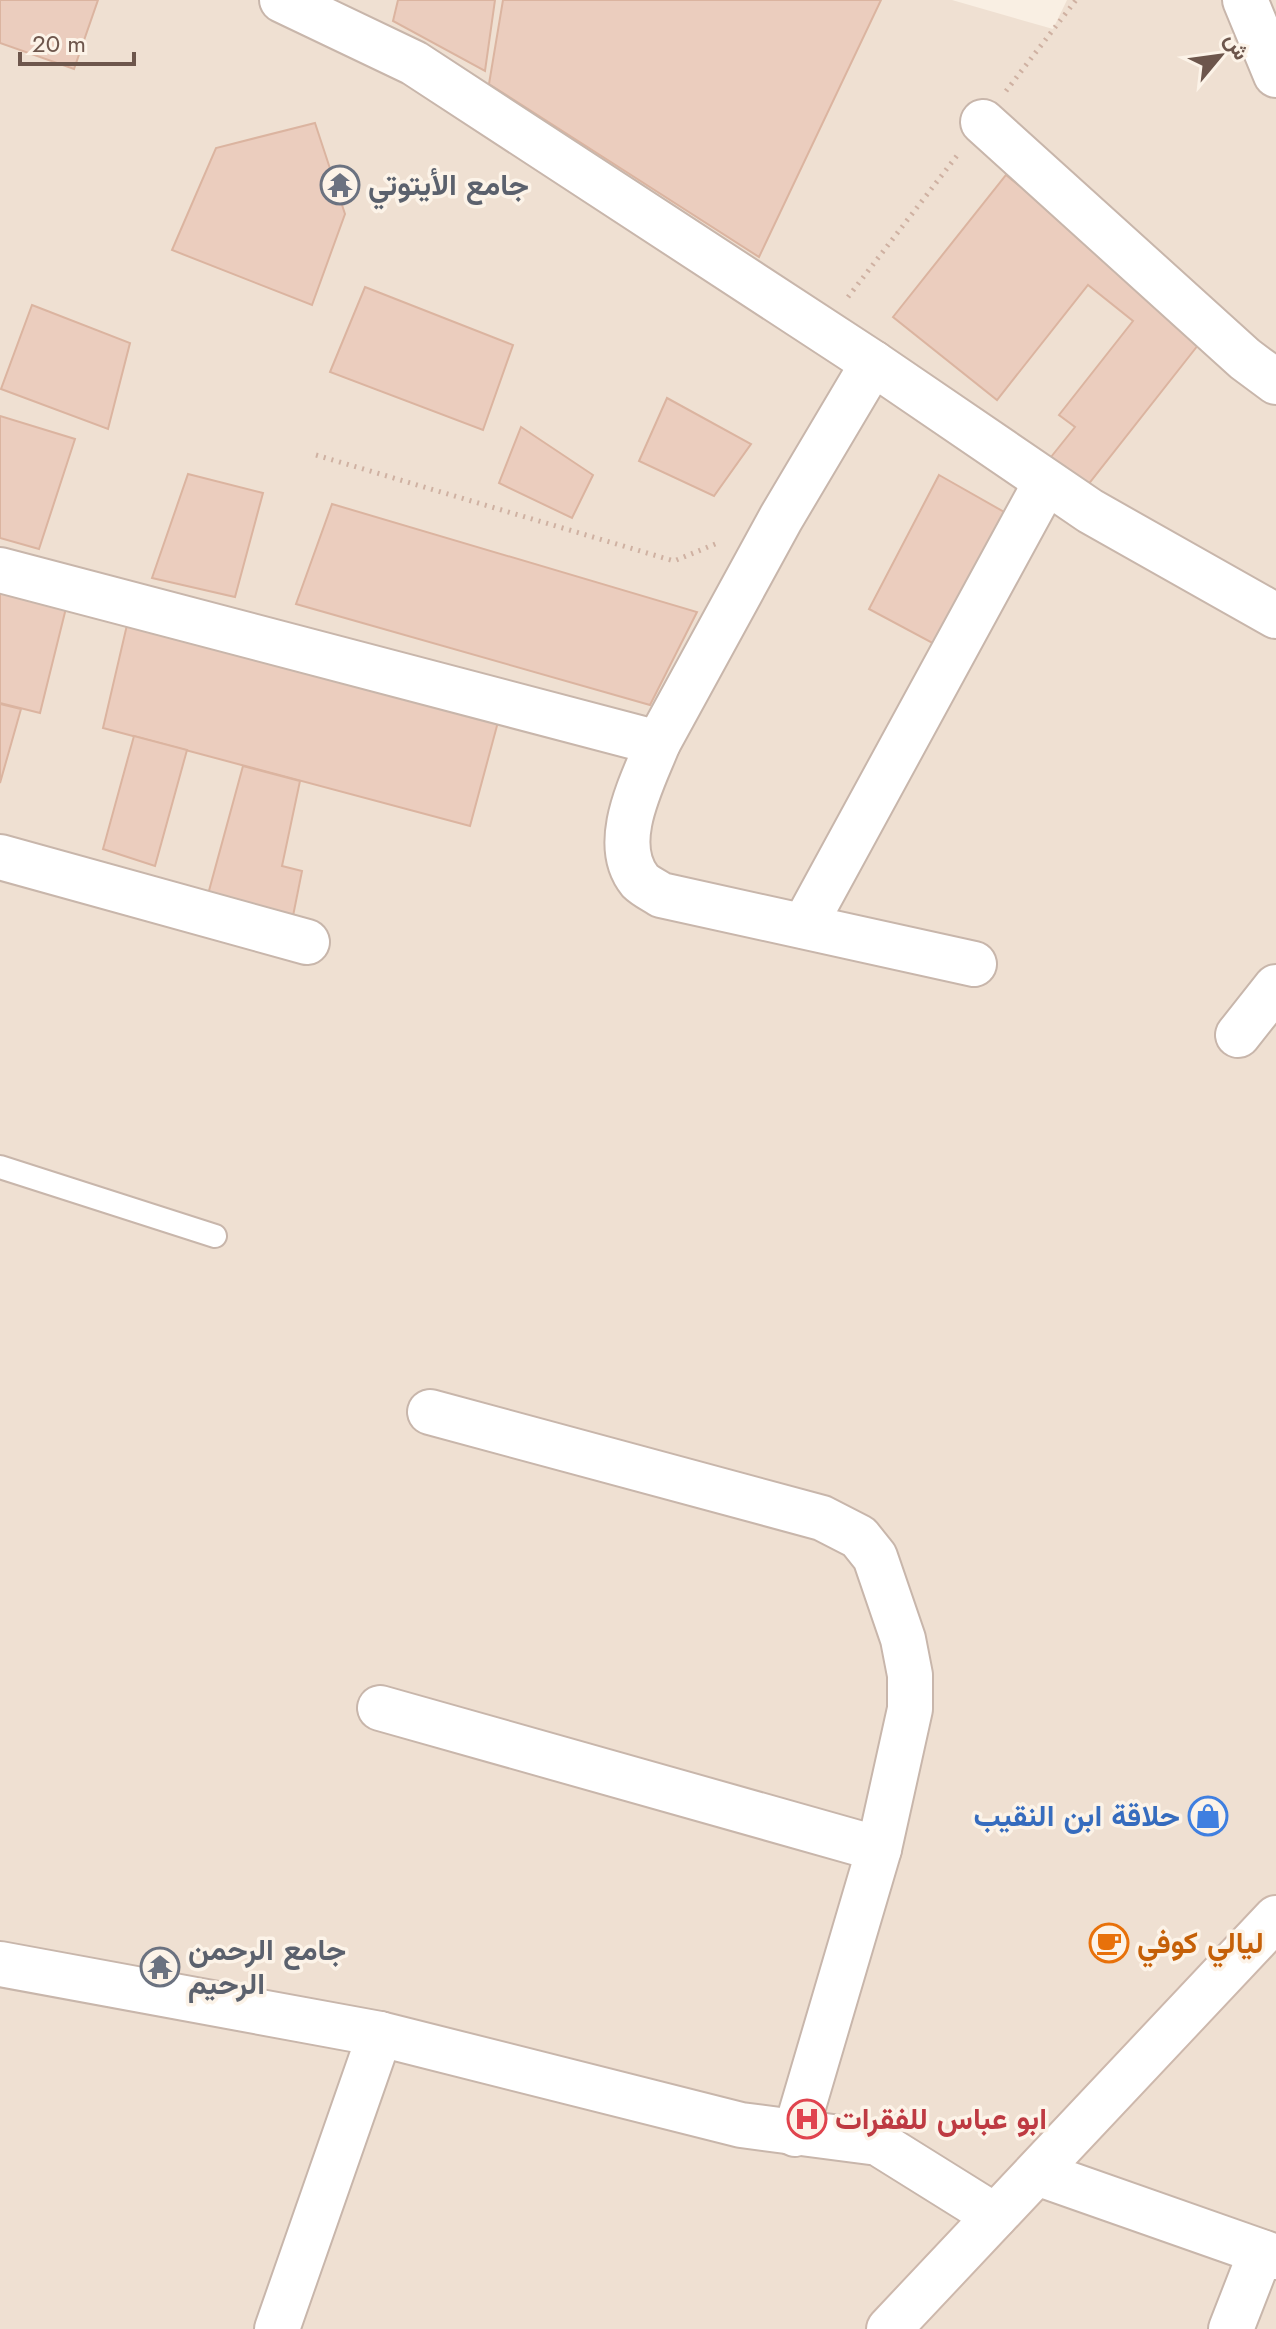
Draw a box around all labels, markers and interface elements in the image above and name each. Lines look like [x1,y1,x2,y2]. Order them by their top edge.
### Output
scale bar [20,16,134,66]
north arrow [1180,16,1260,96]
text: 20 m [32,26,86,61]
text: ش [1217,27,1258,66]
place label: جامع الأيتوتي [368,163,529,210]
temple icon: جامع الأيتوتي [319,164,361,206]
place label: حلاقة ابن النقيب [974,1794,1180,1837]
shop icon: حلاقة ابن النقيب [1187,1795,1229,1837]
place label: ليالي كوفي [1137,1921,1264,1968]
cafe icon: ليالي كوفي [1088,1922,1130,1964]
place label: جامع الرحمن الرحيم [188,1928,346,2005]
temple icon: جامع الرحمن الرحيم [139,1946,181,1988]
place label: ابو عباس للفقرات [835,2097,1047,2140]
hospital icon: ابو عباس للفقرات [786,2098,828,2140]

